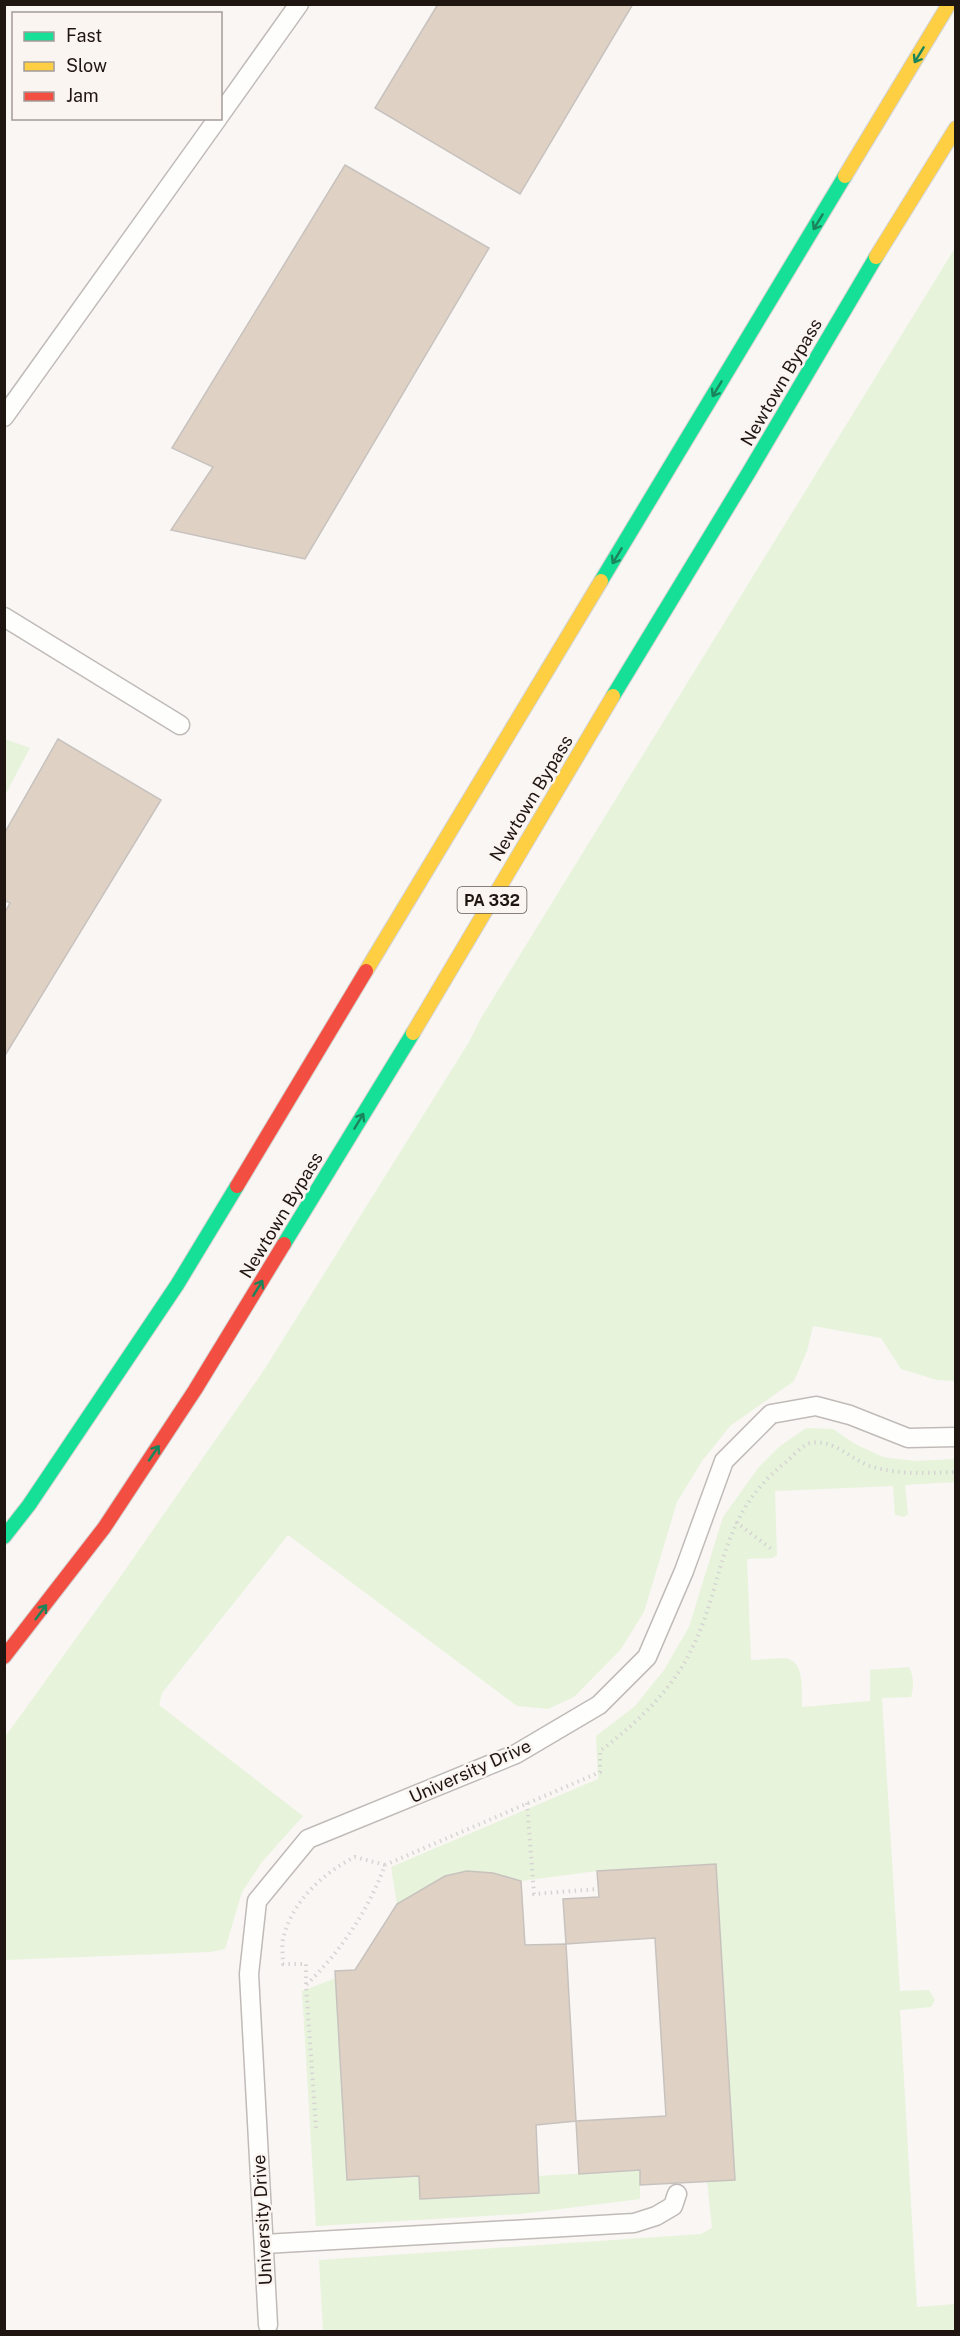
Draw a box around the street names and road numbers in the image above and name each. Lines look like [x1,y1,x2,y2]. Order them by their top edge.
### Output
street label: Newtown Bypass [736,315,826,449]
street label: Newtown Bypass [485,731,577,865]
road number: PA 332 [458,887,526,913]
street label: Newtown Bypass [235,1148,327,1282]
street label: University Drive [406,1735,534,1807]
street label: University Drive [248,2154,276,2286]

